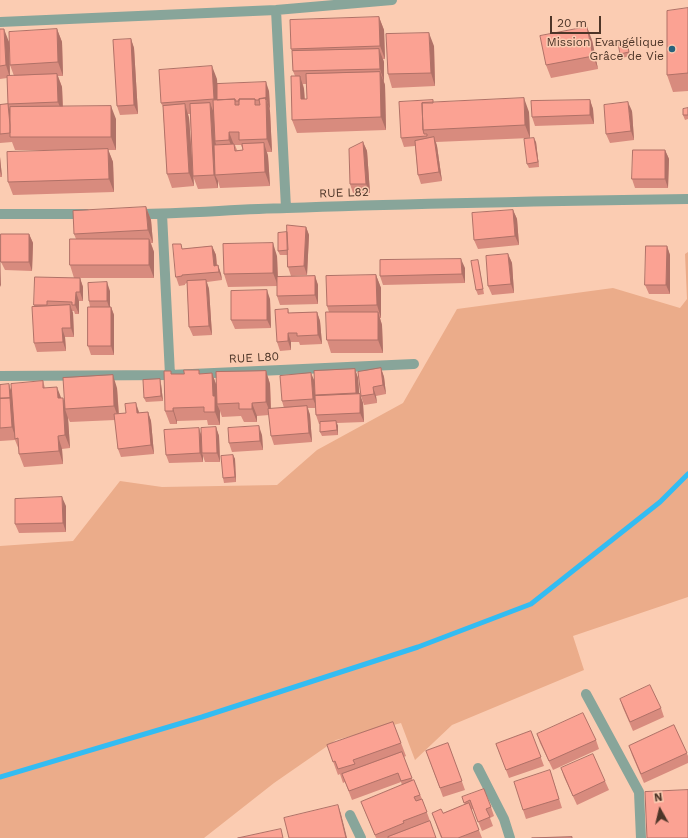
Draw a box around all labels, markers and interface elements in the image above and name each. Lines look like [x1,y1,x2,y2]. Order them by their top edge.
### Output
scale bar [552,8,603,34]
text: 20 m [557,16,587,30]
place label: Mission Evangélique Grâce de Vie [546,35,664,63]
marker: Mission Evangélique Grâce de Vie [667,44,677,54]
street label: RUE L82 [319,185,369,201]
street label: RUE L80 [229,349,279,367]
north arrow [640,790,680,830]
text: N [653,791,663,805]

